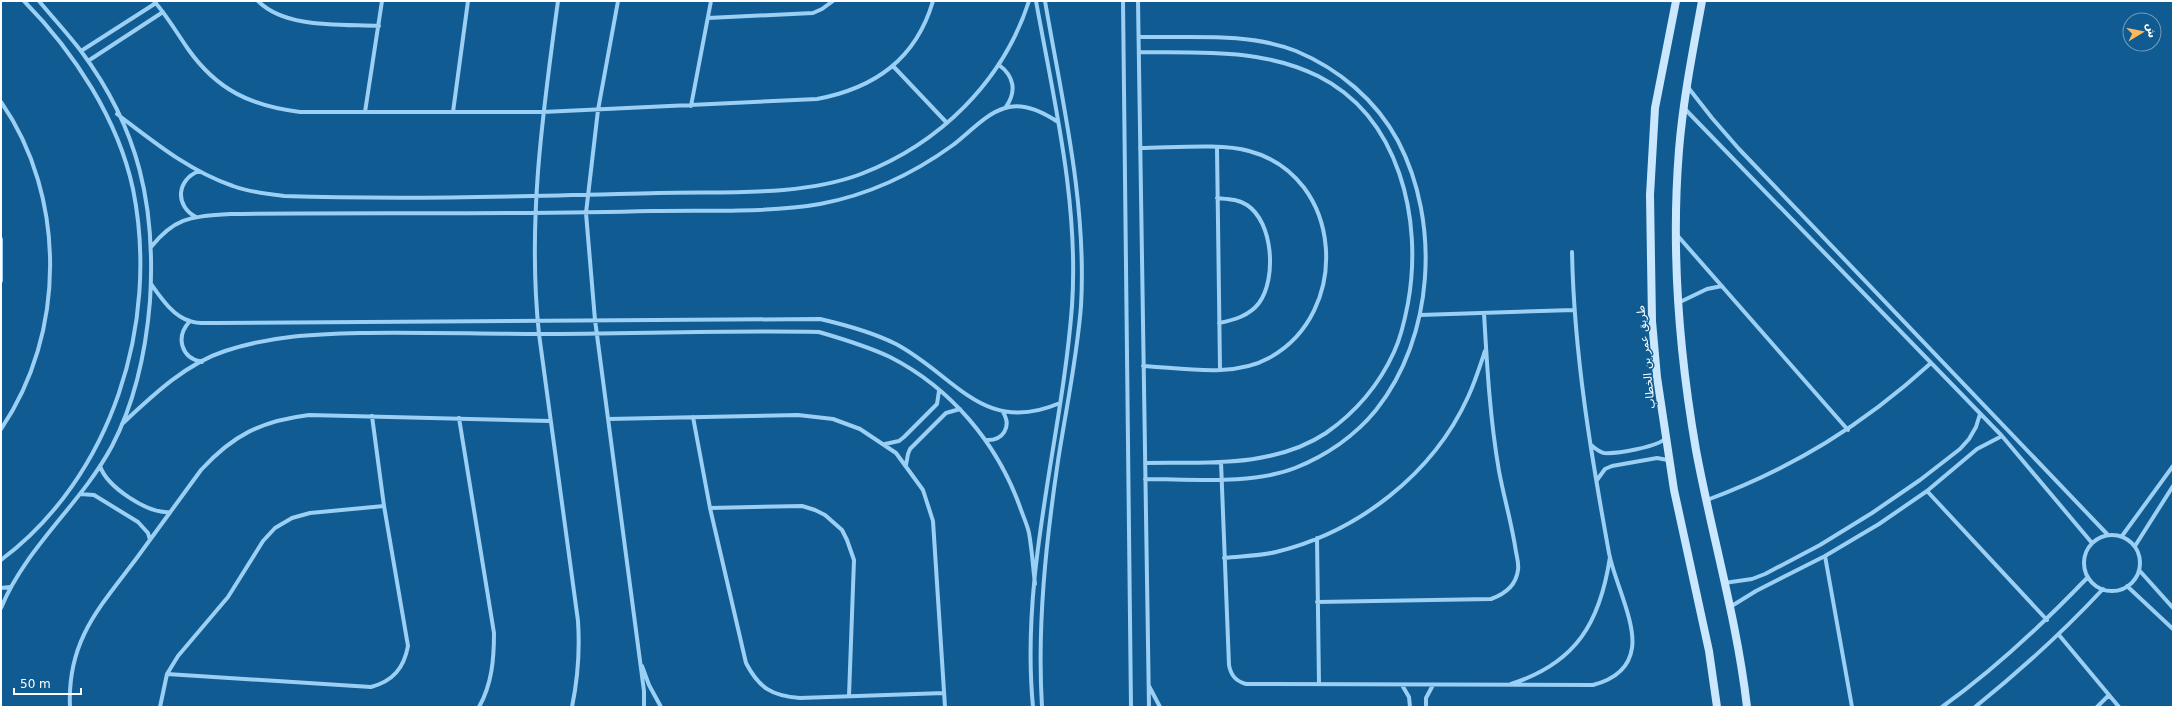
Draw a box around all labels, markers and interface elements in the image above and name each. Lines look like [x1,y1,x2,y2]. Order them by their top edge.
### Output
north arrow [2122,12,2162,52]
text: ش [2144,22,2159,39]
street label: طريق عمر بن الخطاب [1634,304,1659,410]
scale bar [14,670,81,696]
text: 50 m [20,677,51,691]

